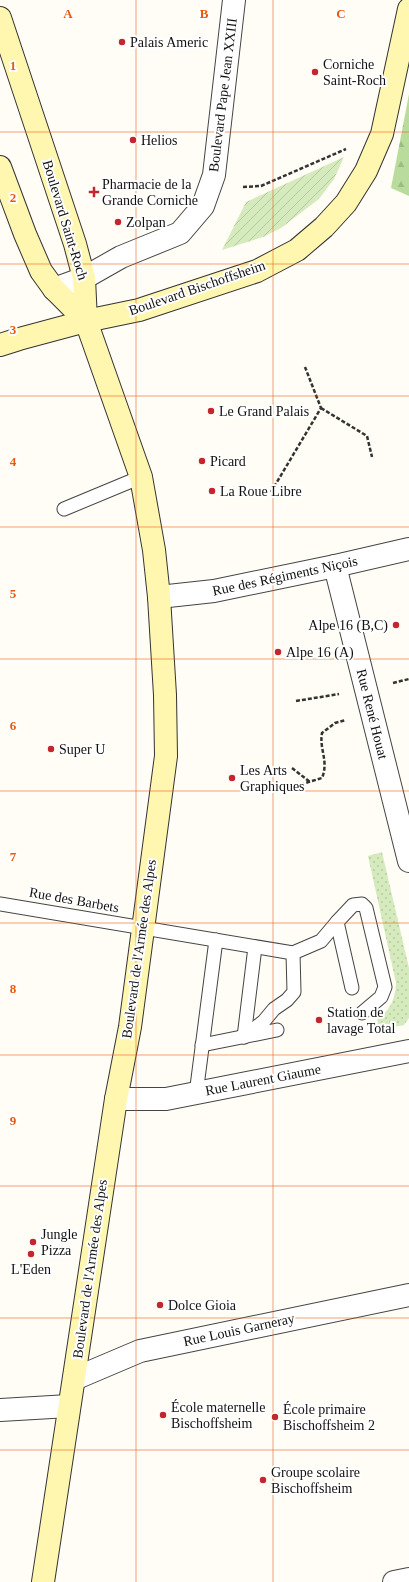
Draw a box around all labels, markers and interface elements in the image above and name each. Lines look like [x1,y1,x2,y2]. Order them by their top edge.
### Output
text: A [63,6,73,21]
text: B [200,6,209,21]
text: C [336,6,346,21]
street label: Boulevard Pape Jean XXIII [206,17,240,173]
place label: Palais Americ [130,35,208,50]
marker: Palais Americ [117,37,127,47]
place label: Corniche Saint-Roch [323,57,386,88]
text: 1 [10,58,16,73]
marker: Corniche Saint-Roch [310,67,320,77]
place label: Helios [141,133,178,148]
marker: Helios [128,135,138,145]
street label: Boulevard Saint-Roch [40,158,90,282]
place label: Pharmacie de la Grande Corniche [102,177,198,208]
marker: Pharmacie de la Grande Corniche [89,187,99,197]
text: 2 [10,190,16,205]
place label: Zolpan [126,215,166,230]
marker: Zolpan [113,217,123,227]
street label: Boulevard Bischoffsheim [127,258,267,318]
text: 3 [10,322,17,337]
place label: Le Grand Palais [219,404,309,419]
marker: Le Grand Palais [206,406,216,416]
text: 4 [10,454,17,469]
place label: Picard [210,454,246,469]
marker: Picard [197,456,207,466]
place label: La Roue Libre [220,484,302,499]
marker: La Roue Libre [207,486,217,496]
street label: Rue des Régiments Niçois [211,553,359,599]
text: 5 [10,586,17,601]
place label: Alpe 16 (B,C) [308,618,388,634]
marker: Alpe 16 (B,C) [391,620,401,630]
place label: Alpe 16 (A) [286,645,354,661]
marker: Alpe 16 (A) [273,647,283,657]
street label: Rue René Houat [354,667,390,761]
text: 6 [10,718,17,733]
place label: Super U [59,742,105,757]
marker: Super U [46,744,56,754]
place label: Les Arts Graphiques [240,763,305,794]
marker: Les Arts Graphiques [227,773,237,783]
text: 7 [10,849,17,864]
street label: Boulevard de l'Armée des Alpes [119,859,159,1039]
street label: Rue des Barbets [28,885,120,915]
text: 8 [10,981,17,996]
place label: Station de lavage Total [327,1005,395,1036]
marker: Station de lavage Total [314,1015,324,1025]
street label: Rue Laurent Giaume [204,1061,322,1099]
text: 9 [10,1113,17,1128]
street label: Boulevard de l'Armée des Alpes [70,1179,110,1359]
place label: Jungle Pizza [41,1227,78,1258]
marker: Jungle Pizza [28,1237,38,1247]
marker: L'Eden [26,1249,36,1259]
place label: L'Eden [11,1262,51,1277]
place label: Dolce Gioia [168,1298,237,1313]
marker: Dolce Gioia [155,1300,165,1310]
street label: Rue Louis Garneray [182,1311,296,1349]
place label: École maternelle Bischoffsheim [171,1399,265,1431]
place label: École primaire Bischoffsheim 2 [283,1401,375,1433]
marker: École maternelle Bischoffsheim [158,1410,168,1420]
marker: École primaire Bischoffsheim 2 [270,1412,280,1422]
place label: Groupe scolaire Bischoffsheim [271,1465,360,1496]
marker: Groupe scolaire Bischoffsheim [258,1475,268,1485]

